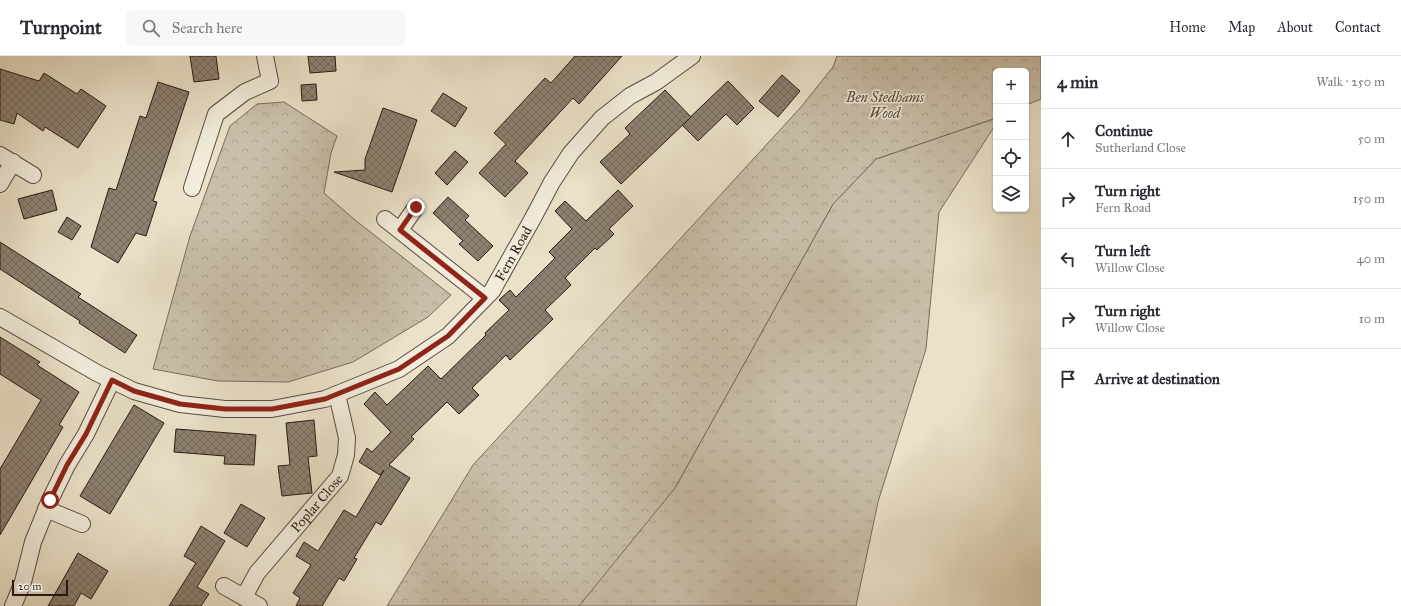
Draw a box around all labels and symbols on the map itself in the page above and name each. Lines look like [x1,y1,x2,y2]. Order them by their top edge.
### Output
park label: Ben Stedhams Wood [845,89,925,122]
route end [407,198,425,216]
street label: Fern Road [491,223,536,284]
street label: Poplar Close [287,471,347,536]
route start [41,491,59,509]
scale bar [12,578,68,597]

